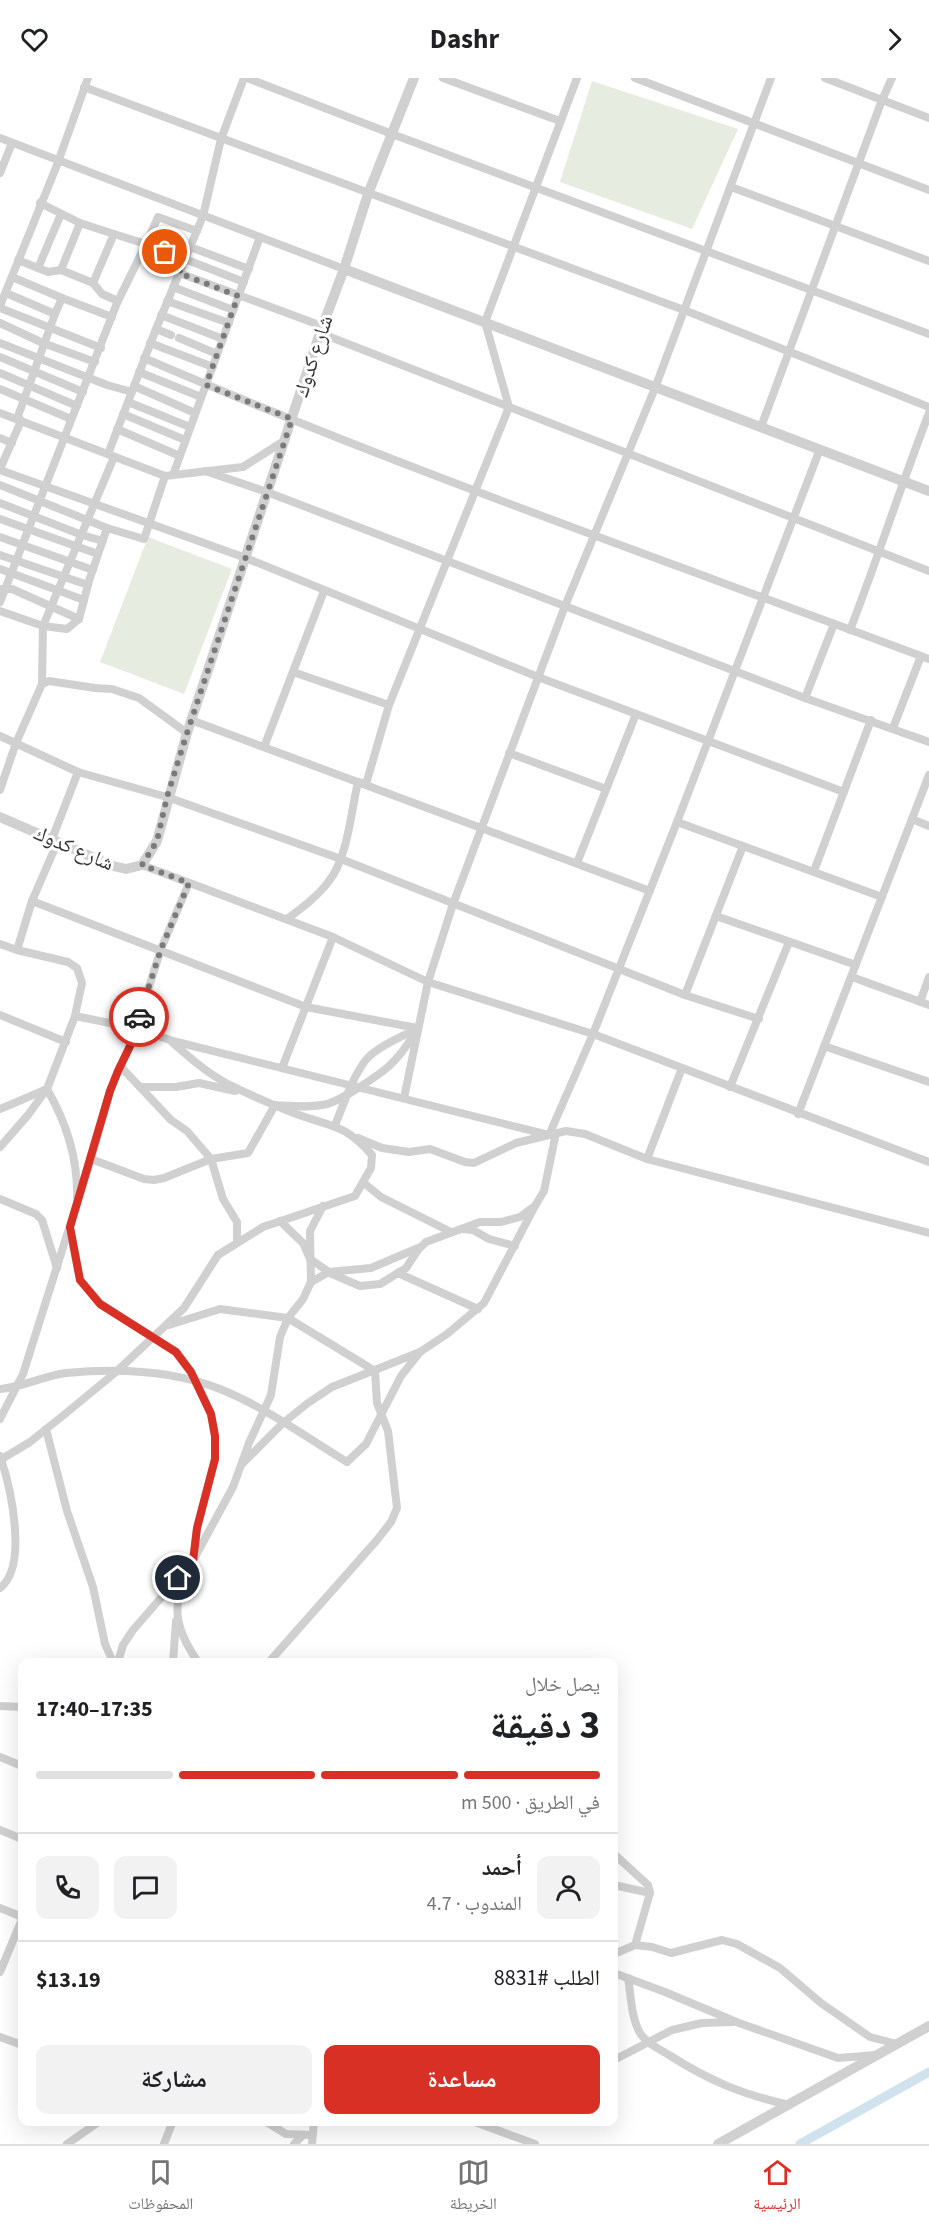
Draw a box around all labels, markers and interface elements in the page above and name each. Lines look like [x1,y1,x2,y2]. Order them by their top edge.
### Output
text: Dashr [430,20,499,59]
icon: heart [18,23,51,56]
icon: forward [878,23,911,56]
pin [139,226,190,277]
icon: bag [148,235,181,268]
street label: شارع كدوك [286,311,340,401]
street label: شارع كدوك [29,818,119,878]
courier [109,987,169,1047]
icon: car [123,1001,156,1034]
pin [152,1552,203,1603]
icon: home [161,1561,194,1594]
text: يصل خلال [525,1671,600,1699]
text: 17:35–17:40 [36,1693,153,1725]
text: 3 دقيقة [490,1698,600,1754]
text: في الطريق · 500 m [461,1789,600,1817]
text: أحمد [482,1852,522,1884]
button: phone [36,1856,99,1919]
button: chat [114,1856,177,1919]
button: person [537,1856,600,1919]
text: المندوب · 4.7 [427,1890,522,1918]
text: الطلب #8831 [494,1962,600,1994]
text: $13.19 [36,1964,101,1996]
button: مشاركة [36,2045,312,2114]
button: مساعدة [324,2045,600,2114]
tab: المحفوظات [128,2156,193,2219]
tab: الخريطة [450,2156,497,2219]
tab: الرئيسية [753,2156,801,2219]

